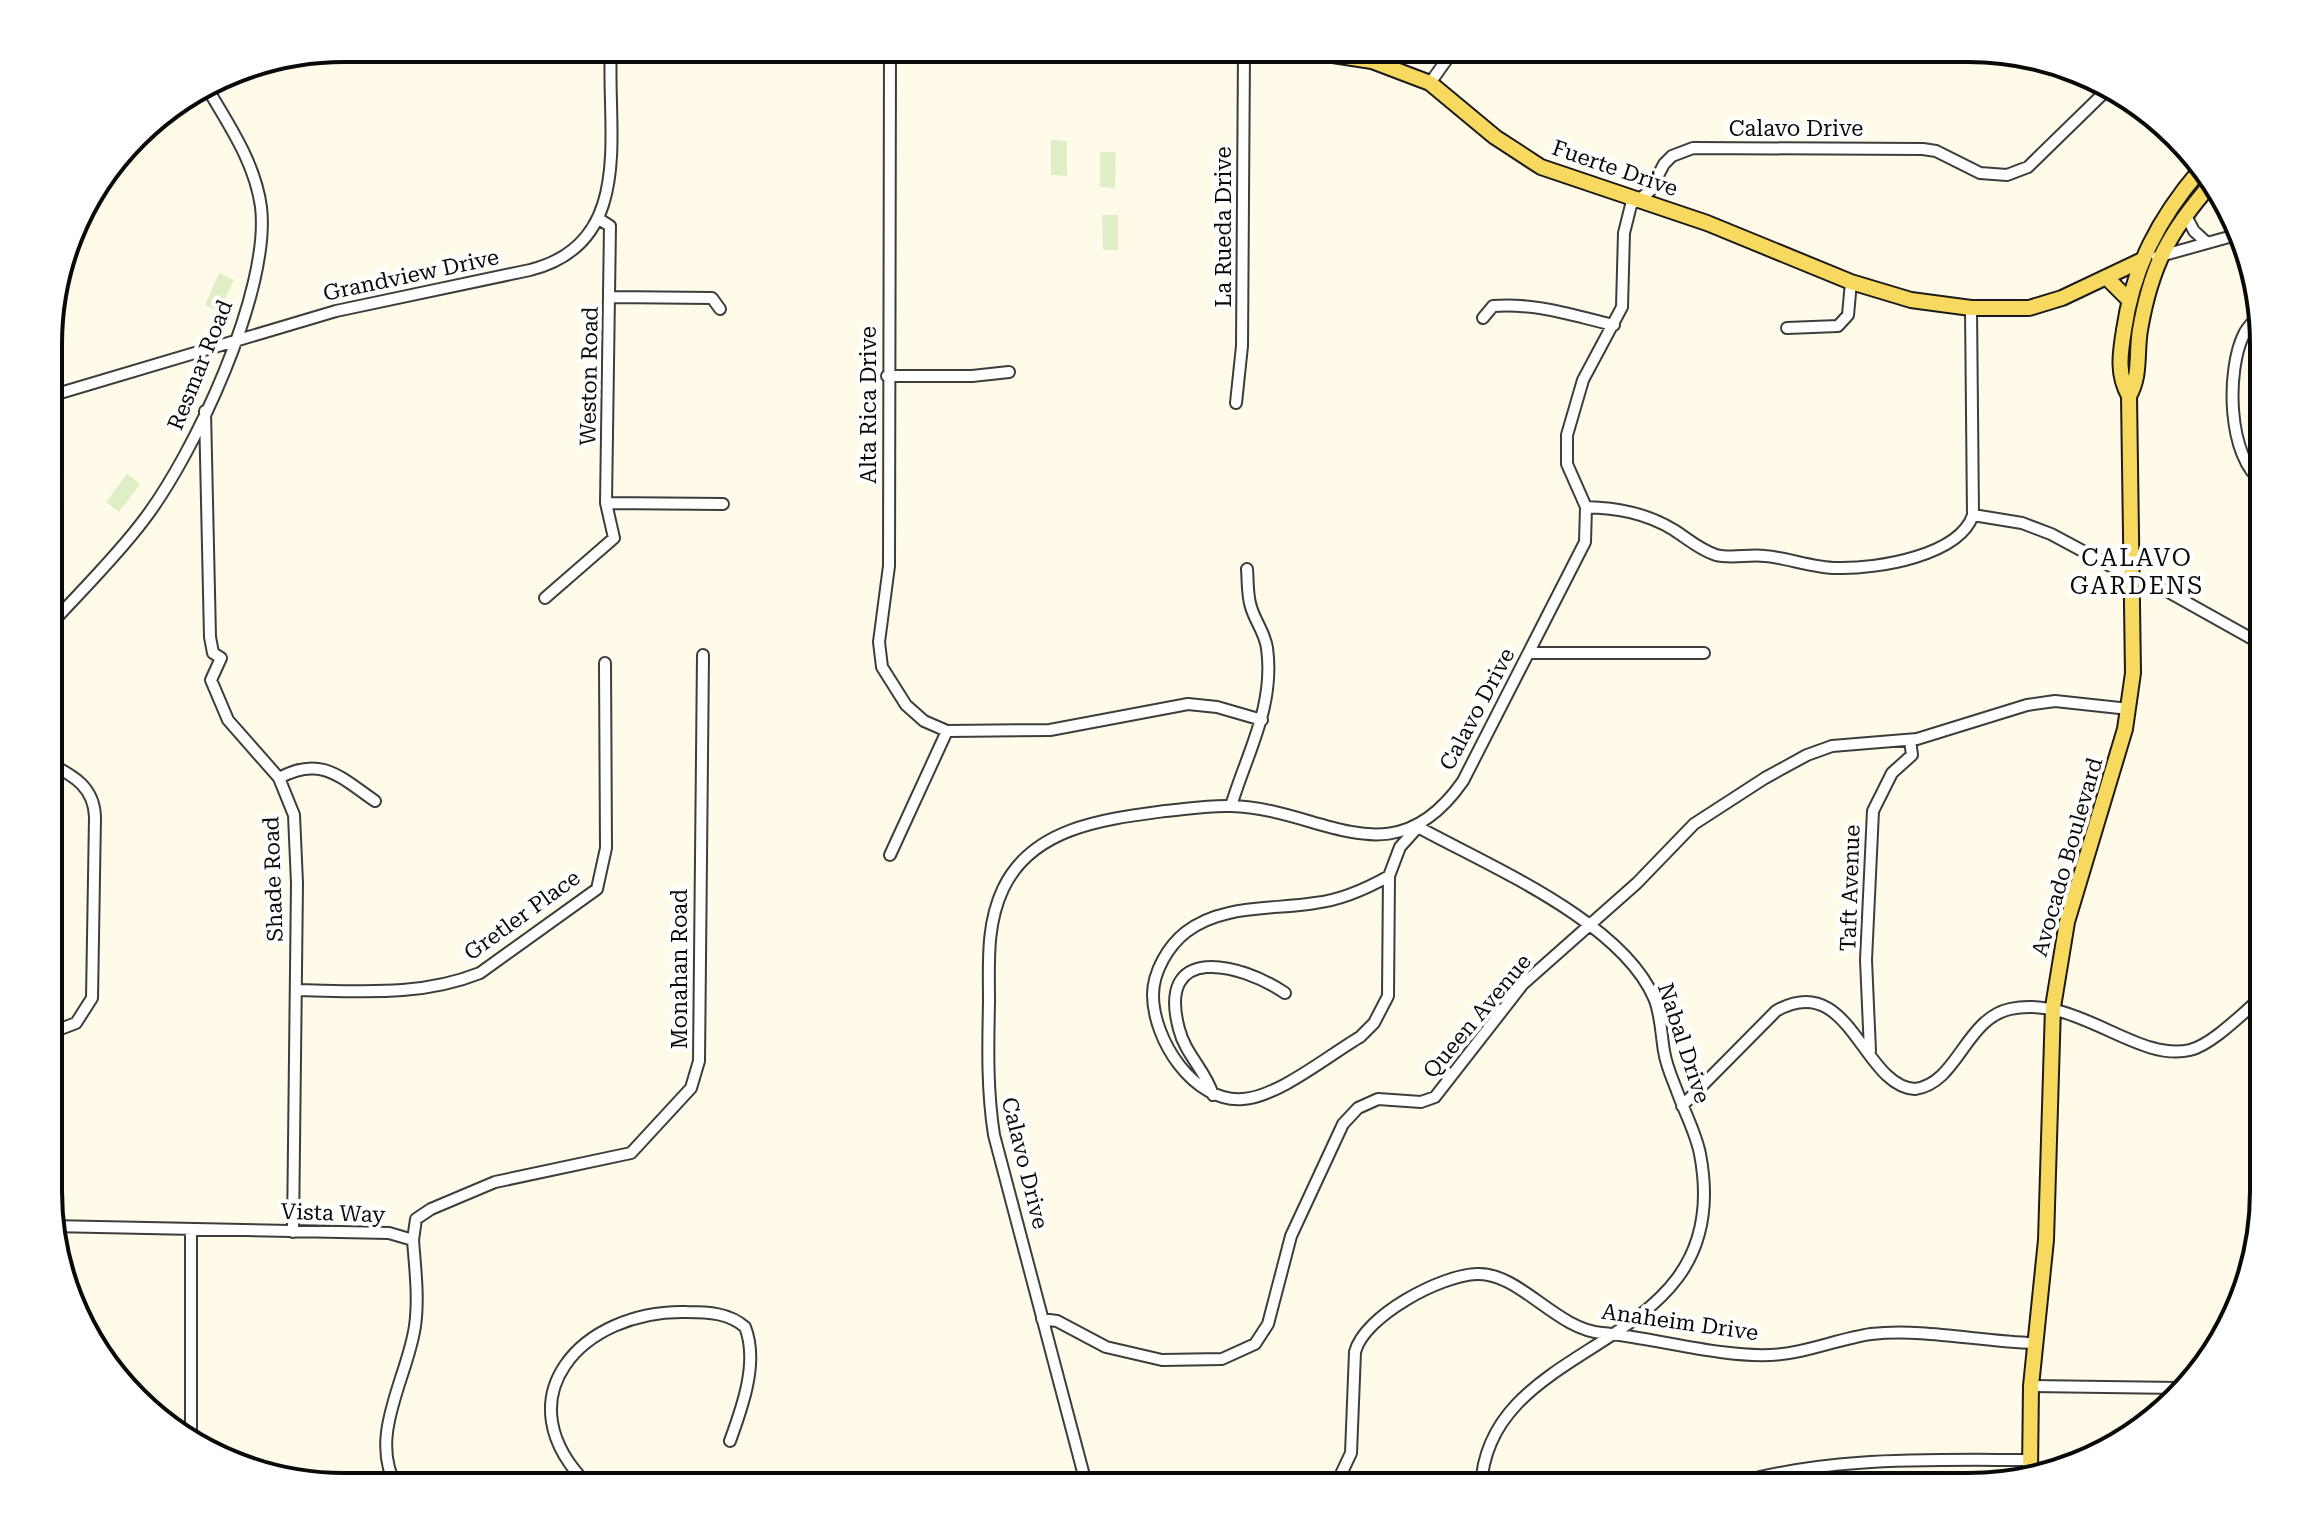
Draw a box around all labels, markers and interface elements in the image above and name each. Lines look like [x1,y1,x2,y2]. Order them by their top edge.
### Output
street label: Calavo Drive [1729,116,1863,141]
street label: Fuerte Drive [1549,135,1681,201]
street label: La Rueda Drive [1211,146,1236,308]
street label: Grandview Drive [321,244,501,306]
street label: Resmar Road [163,296,237,434]
street label: Weston Road [575,306,603,446]
street label: Alta Rica Drive [856,326,881,484]
district label: CALAVO GARDENS [2070,544,2204,600]
street label: Calavo Drive [1434,644,1520,774]
street label: Avocado Boulevard [2027,755,2107,959]
street label: Shade Road [258,816,288,942]
street label: Taft Avenue [1835,824,1865,952]
street label: Gretler Place [459,865,585,965]
street label: Monahan Road [667,889,692,1049]
street label: Queen Avenue [1418,949,1536,1083]
street label: Nabal Drive [1653,980,1715,1106]
street label: Calavo Drive [997,1095,1053,1231]
street label: Vista Way [280,1199,386,1227]
street label: Anaheim Drive [1600,1299,1760,1345]

